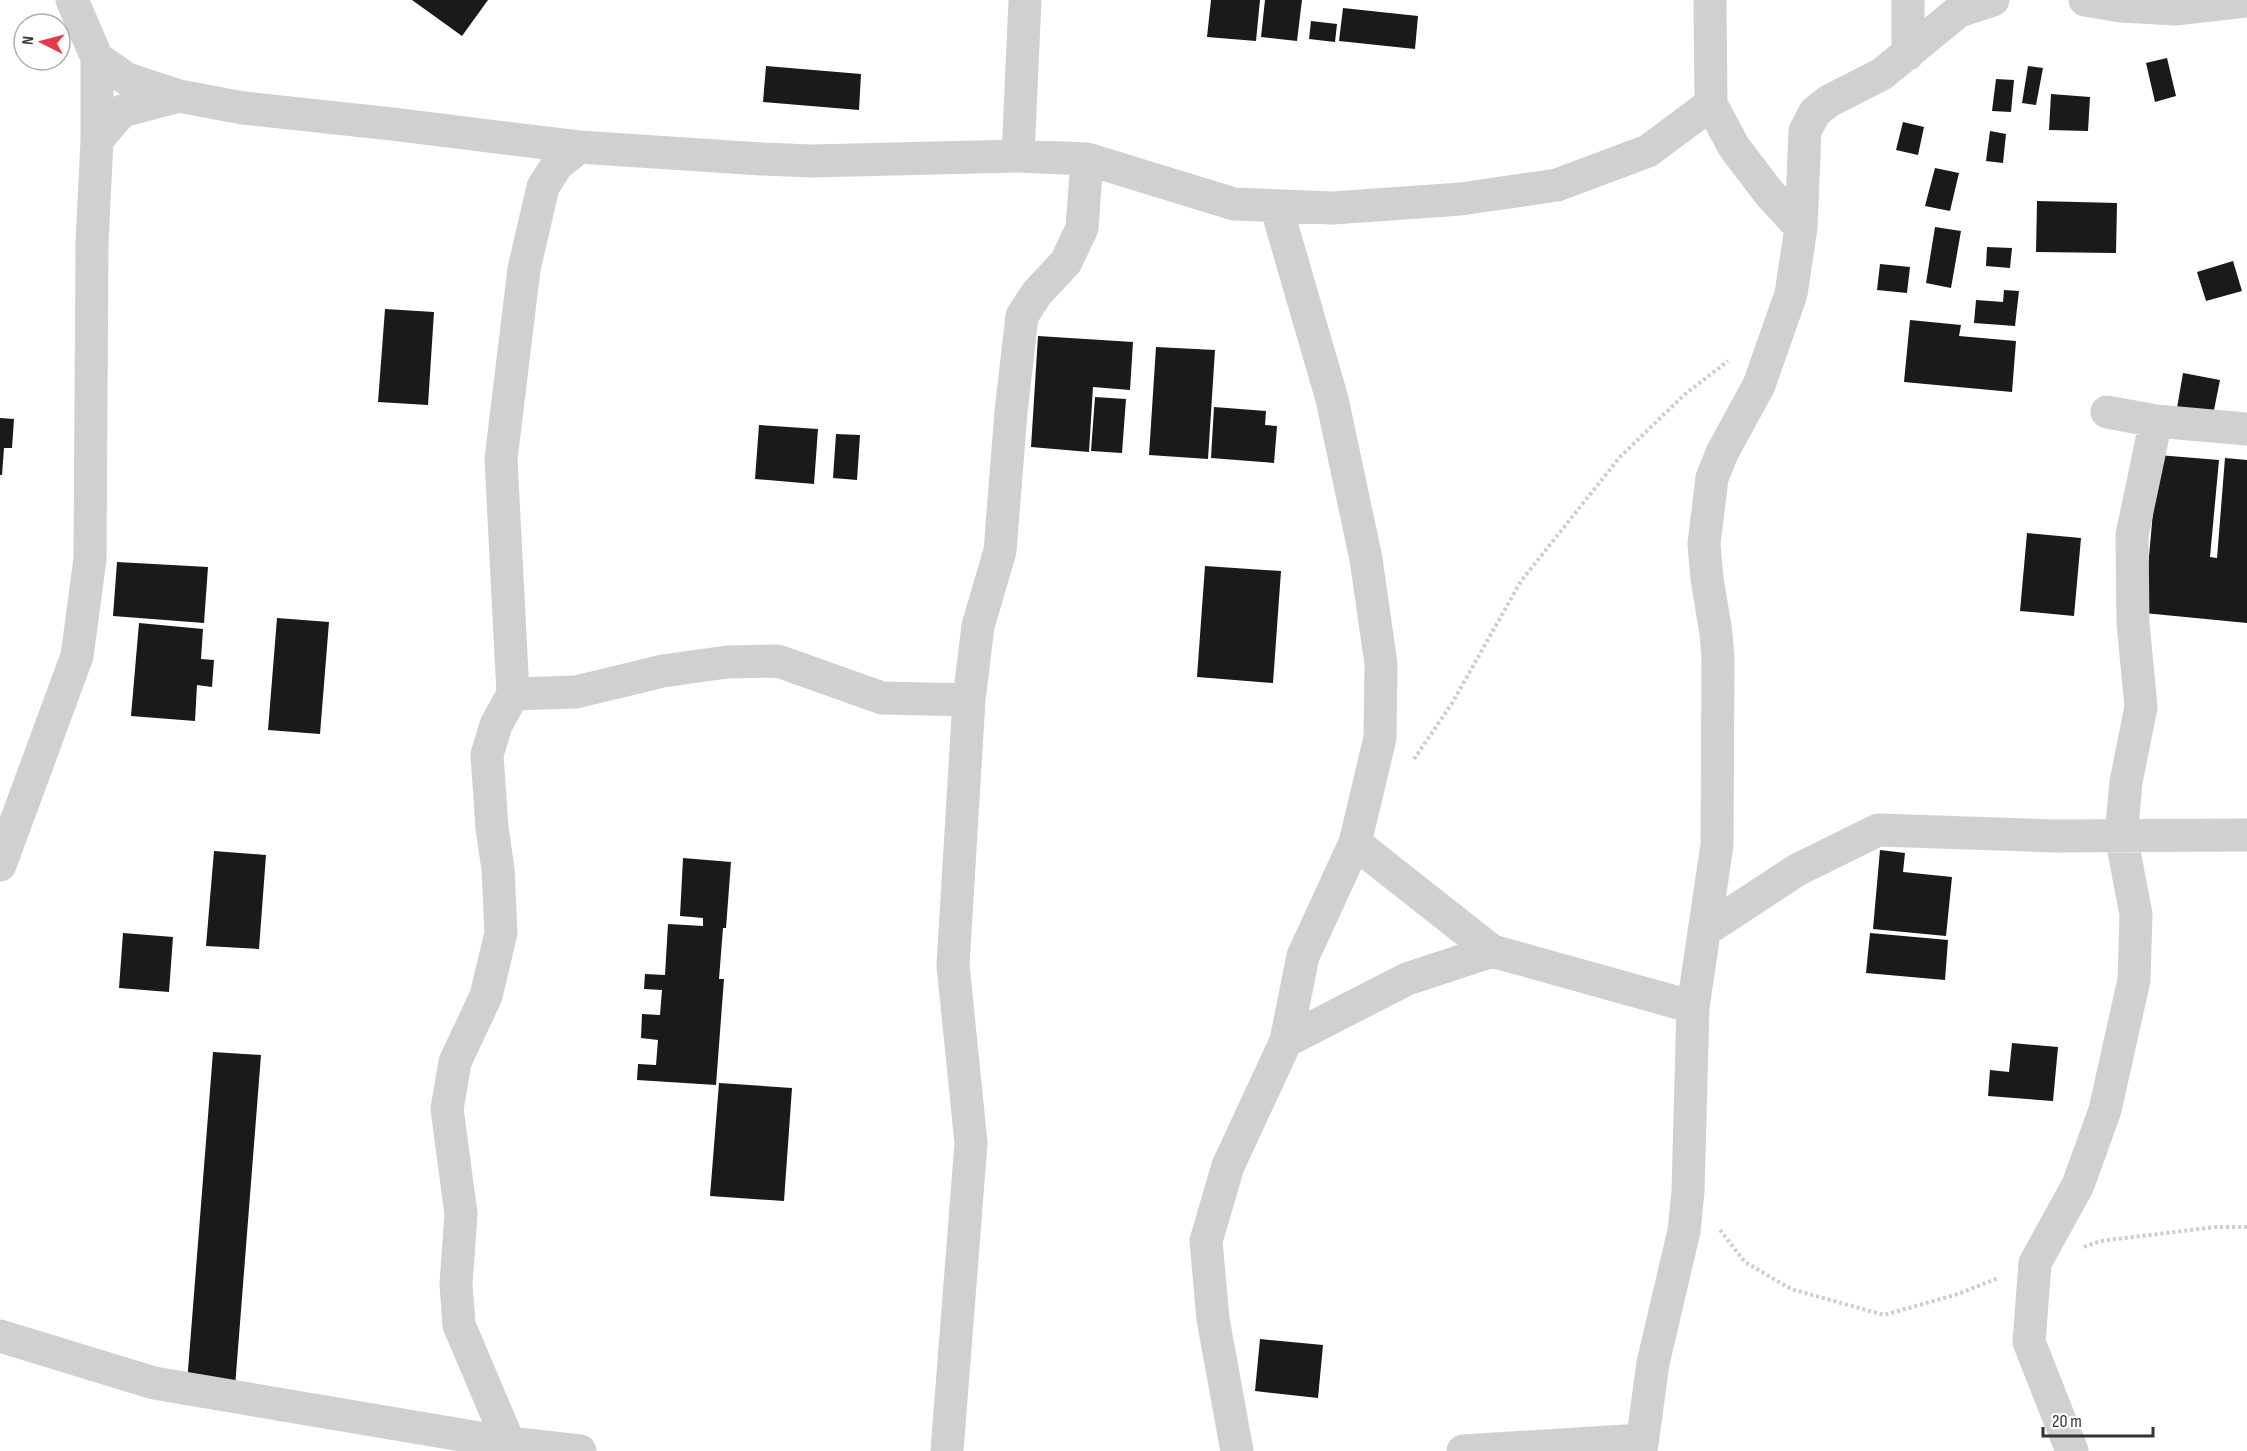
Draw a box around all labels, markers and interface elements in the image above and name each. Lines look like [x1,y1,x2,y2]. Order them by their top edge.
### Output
north arrow [12,12,72,72]
text: N [19,35,38,46]
scale bar [2043,1400,2152,1438]
text: 20 m [2052,1411,2082,1432]

